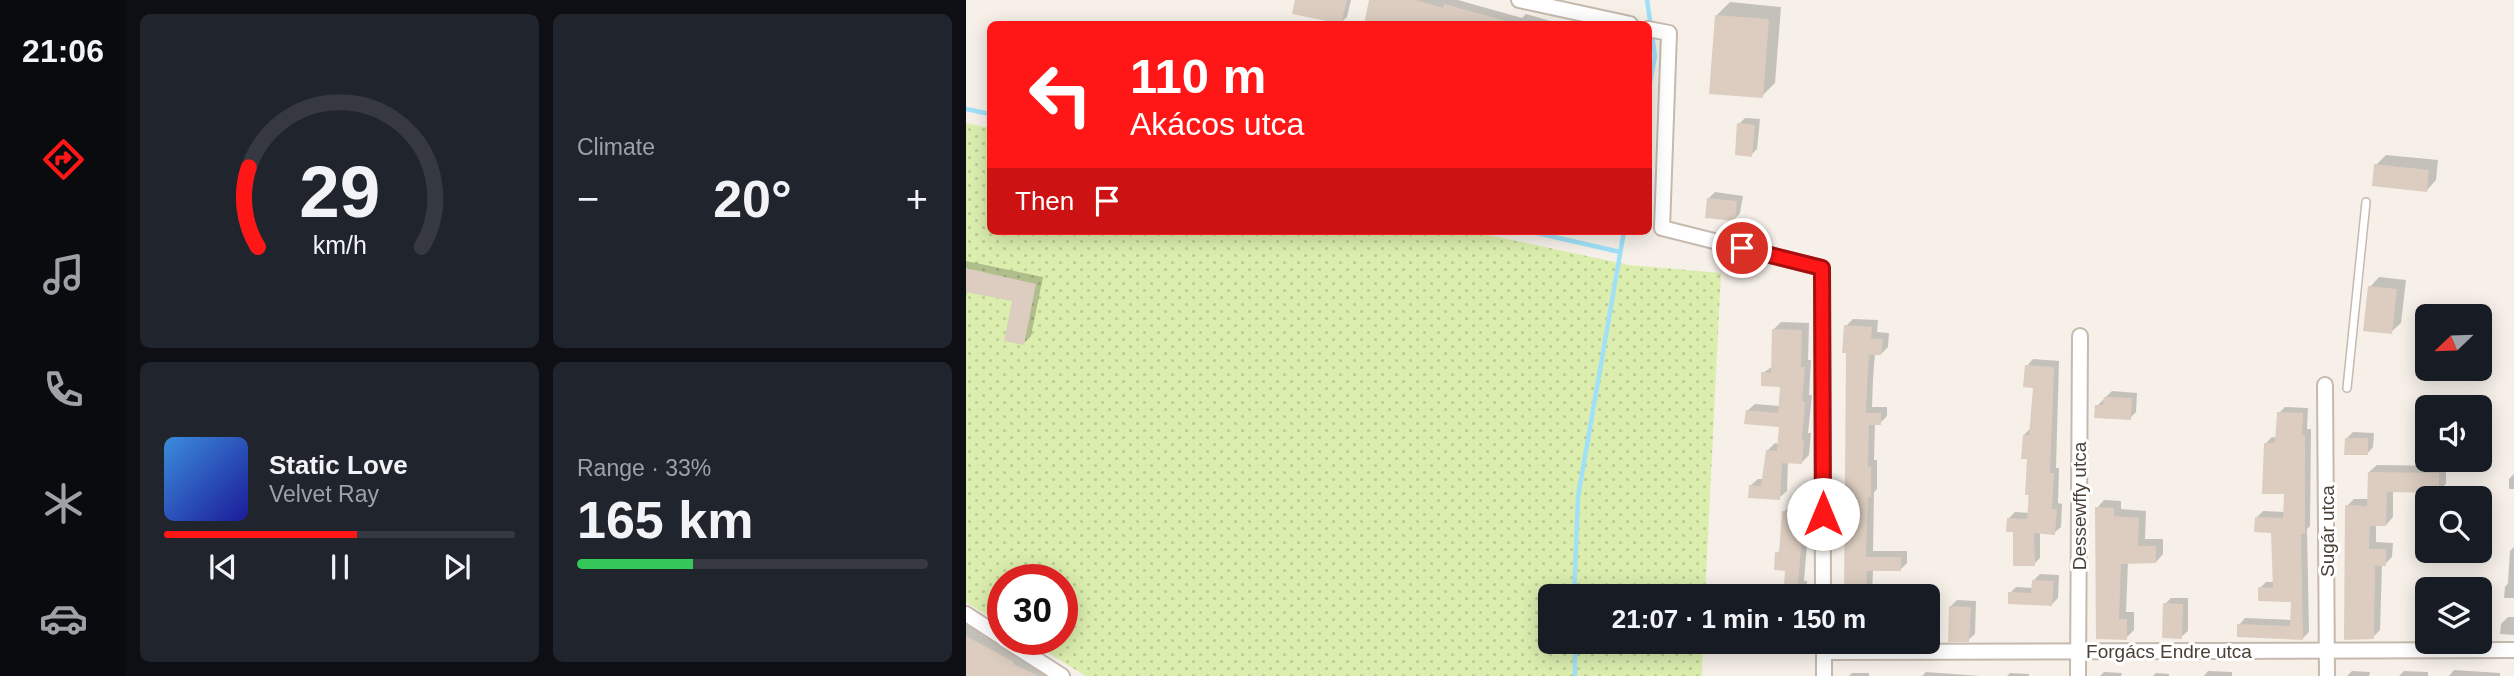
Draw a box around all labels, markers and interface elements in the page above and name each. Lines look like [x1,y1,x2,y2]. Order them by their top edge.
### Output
text: 21:06 [22,33,104,69]
icon: left [1015,49,1106,140]
text: 110 m [1130,49,1266,103]
text: Akácos utca [1130,106,1304,142]
text: Climate [577,134,655,160]
icon: directions [39,135,88,184]
text: 29 [299,151,380,232]
text: 20° [713,170,792,228]
text: − [577,178,599,220]
text: + [906,178,928,220]
icon: arrive [1088,182,1126,220]
text: Then [1015,186,1074,216]
pin [1712,218,1772,278]
icon: arrive [1723,229,1761,267]
text: km/h [312,231,367,259]
icon: music [39,250,88,299]
north arrow [2415,304,2492,382]
map controls [2415,304,2492,654]
icon: phone [39,365,88,414]
button: sound [2415,395,2492,472]
street label: Dessewffy utca [2069,441,2090,570]
text: Static Love [269,450,408,480]
text: Range · 33% [577,455,711,481]
position arrow [1786,477,1860,551]
icon: climate [39,479,88,528]
text: Velvet Ray [269,481,379,507]
street label: Sugár utca [2317,485,2338,577]
button: search [2415,486,2492,563]
text: 165 km [577,491,753,549]
icon: previous [204,548,242,586]
icon: pause [321,548,359,586]
icon: next [438,548,476,586]
speed limit sign: 30 [987,564,1078,655]
button: layers [2415,577,2492,654]
icon: car [39,594,88,643]
text: 21:07 · 1 min · 150 m [1612,604,1866,634]
street label: Forgács Endre utca [2086,641,2252,662]

